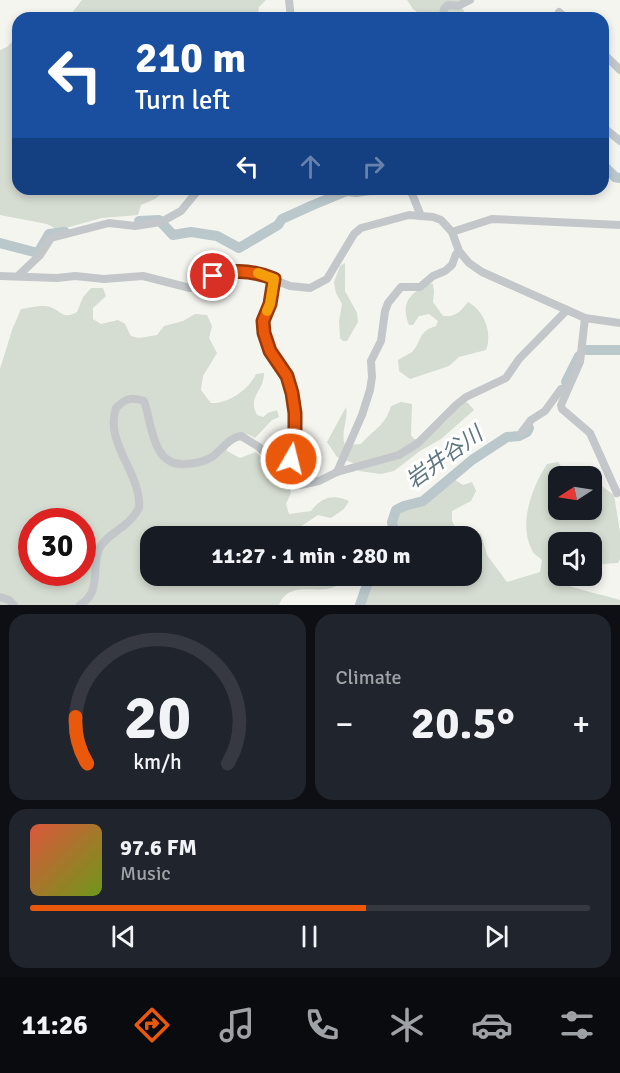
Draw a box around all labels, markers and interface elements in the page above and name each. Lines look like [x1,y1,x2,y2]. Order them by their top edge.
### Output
text: 210 m [135,33,246,84]
icon: left [36,36,114,114]
text: Turn left [135,84,230,117]
icon: left [231,150,264,183]
icon: ahead [294,150,327,183]
icon: right [357,150,390,183]
pin [187,250,238,301]
icon: arrive [196,259,229,292]
water label: 岩井谷川 [400,419,489,494]
position arrow [259,427,323,491]
north arrow [548,466,602,520]
map controls [548,466,602,586]
speed limit sign: 30 [18,508,96,586]
button: sound [548,532,602,586]
text: 11:27 · 1 min · 280 m [211,542,411,569]
text: Climate [336,665,401,690]
text: 20 [124,679,191,756]
text: 20.5° [411,696,515,751]
text: − [336,704,353,745]
text: + [572,704,590,745]
text: km/h [133,749,182,775]
text: 97.6 FM [120,834,197,861]
text: Music [120,861,171,886]
icon: previous [107,920,140,953]
icon: pause [293,920,326,953]
icon: next [480,920,513,953]
icon: directions [131,1004,173,1046]
icon: music [216,1004,258,1046]
icon: phone [301,1004,343,1046]
icon: climate [386,1004,428,1046]
icon: car [471,1004,513,1046]
icon: filters [556,1004,598,1046]
text: 11:26 [22,1009,88,1042]

